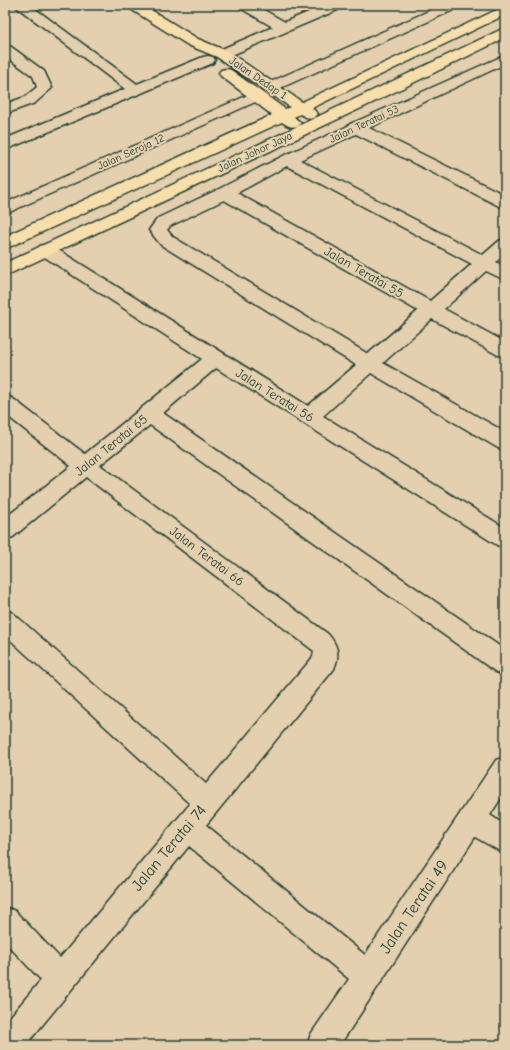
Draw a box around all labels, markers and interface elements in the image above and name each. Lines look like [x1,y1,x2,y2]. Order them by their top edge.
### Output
street label: Jalan Dedap 1 [227,54,289,102]
street label: Jalan Teratai 53 [327,102,401,146]
street label: Jalan Johor Jaya [216,129,294,175]
street label: Jalan Seroja 12 [95,131,167,173]
street label: Jalan Teratai 55 [322,243,406,301]
street label: Jalan Teratai 56 [233,365,317,425]
street label: Jalan Teratai 65 [72,411,150,479]
street label: Jalan Teratai 66 [167,523,247,589]
street label: Jalan Teratai 74 [128,802,210,894]
street label: Jalan Teratai 49 [376,857,452,957]

